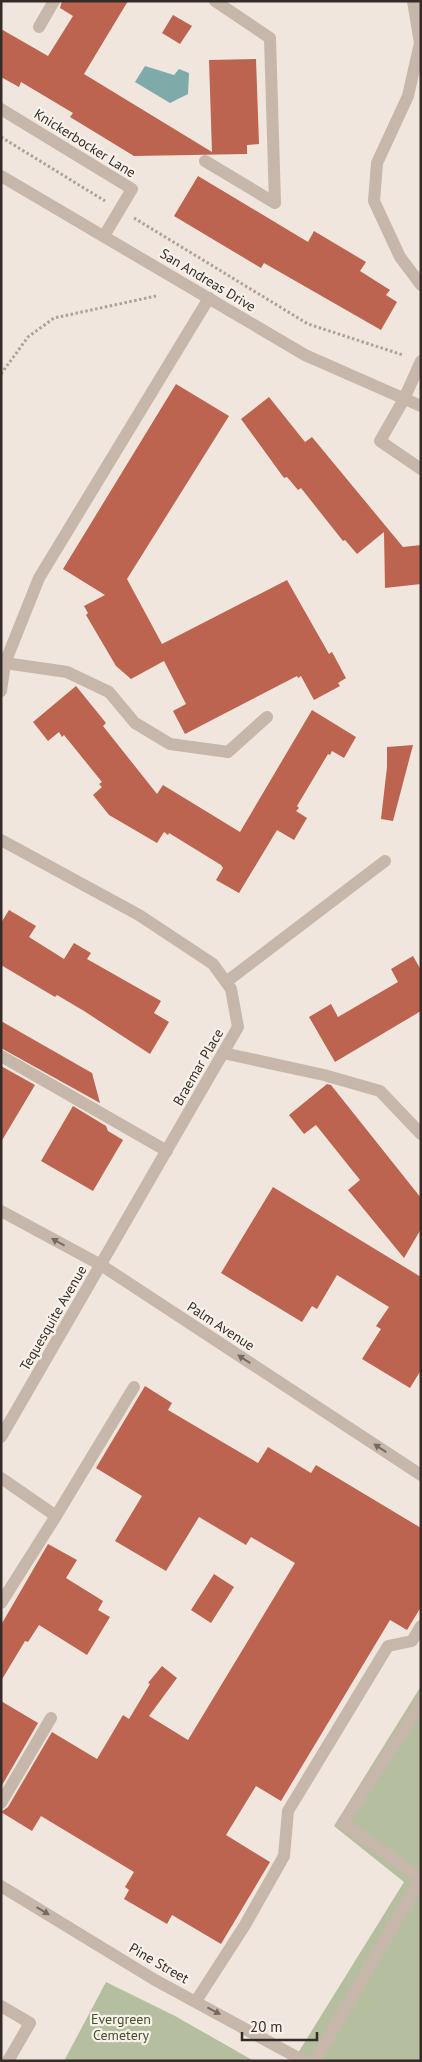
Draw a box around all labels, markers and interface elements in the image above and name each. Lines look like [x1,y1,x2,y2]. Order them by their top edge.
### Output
street label: Knickerbocker Lane [31,105,139,181]
street label: San Andreas Drive [157,244,259,316]
street label: Braemar Place [169,1025,227,1109]
one-way arrow [51,1238,66,1246]
street label: Tequesquite Avenue [16,1262,90,1374]
street label: Palm Avenue [184,1298,258,1354]
one-way arrow [237,1354,251,1364]
one-way arrow [373,1443,387,1453]
one-way arrow [36,1907,49,1916]
street label: Pine Street [126,1939,192,1987]
one-way arrow [206,2007,221,2015]
park label: Evergreen Cemetery [91,2010,151,2044]
scale bar [242,2010,317,2042]
text: 20 m [250,2017,283,2036]

